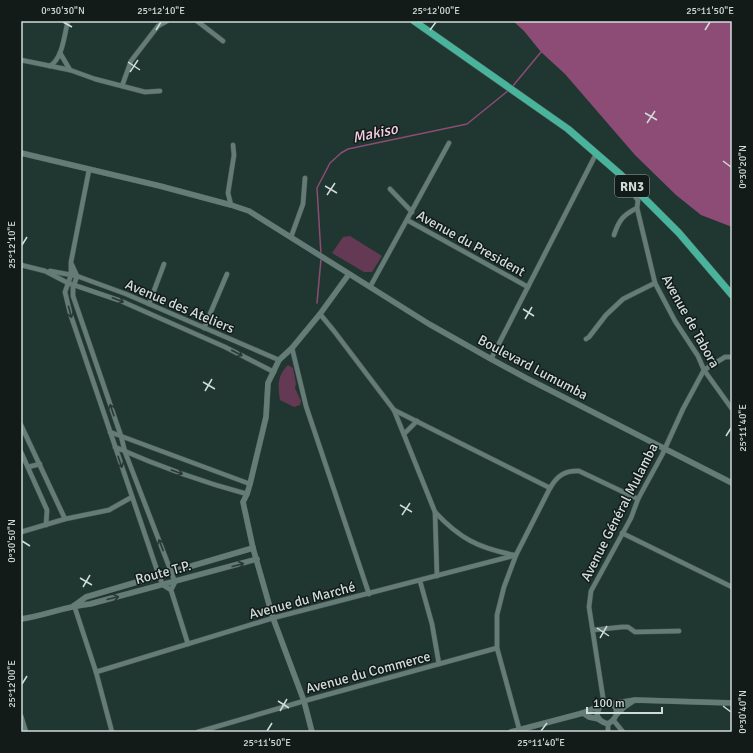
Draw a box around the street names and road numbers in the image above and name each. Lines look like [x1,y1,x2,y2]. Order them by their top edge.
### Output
road number: RN3 [615,175,649,197]
street label: Avenue du President [413,207,528,280]
street label: Avenue de Tabora [658,272,723,371]
street label: Avenue des Ateliers [123,276,237,337]
street label: Boulevard Lumumba [475,331,591,404]
street label: Avenue Général Mulamba [577,440,662,584]
street label: Route T.P. [133,557,193,588]
street label: Avenue du Marché [247,578,357,623]
street label: Avenue du Commerce [304,648,432,697]

